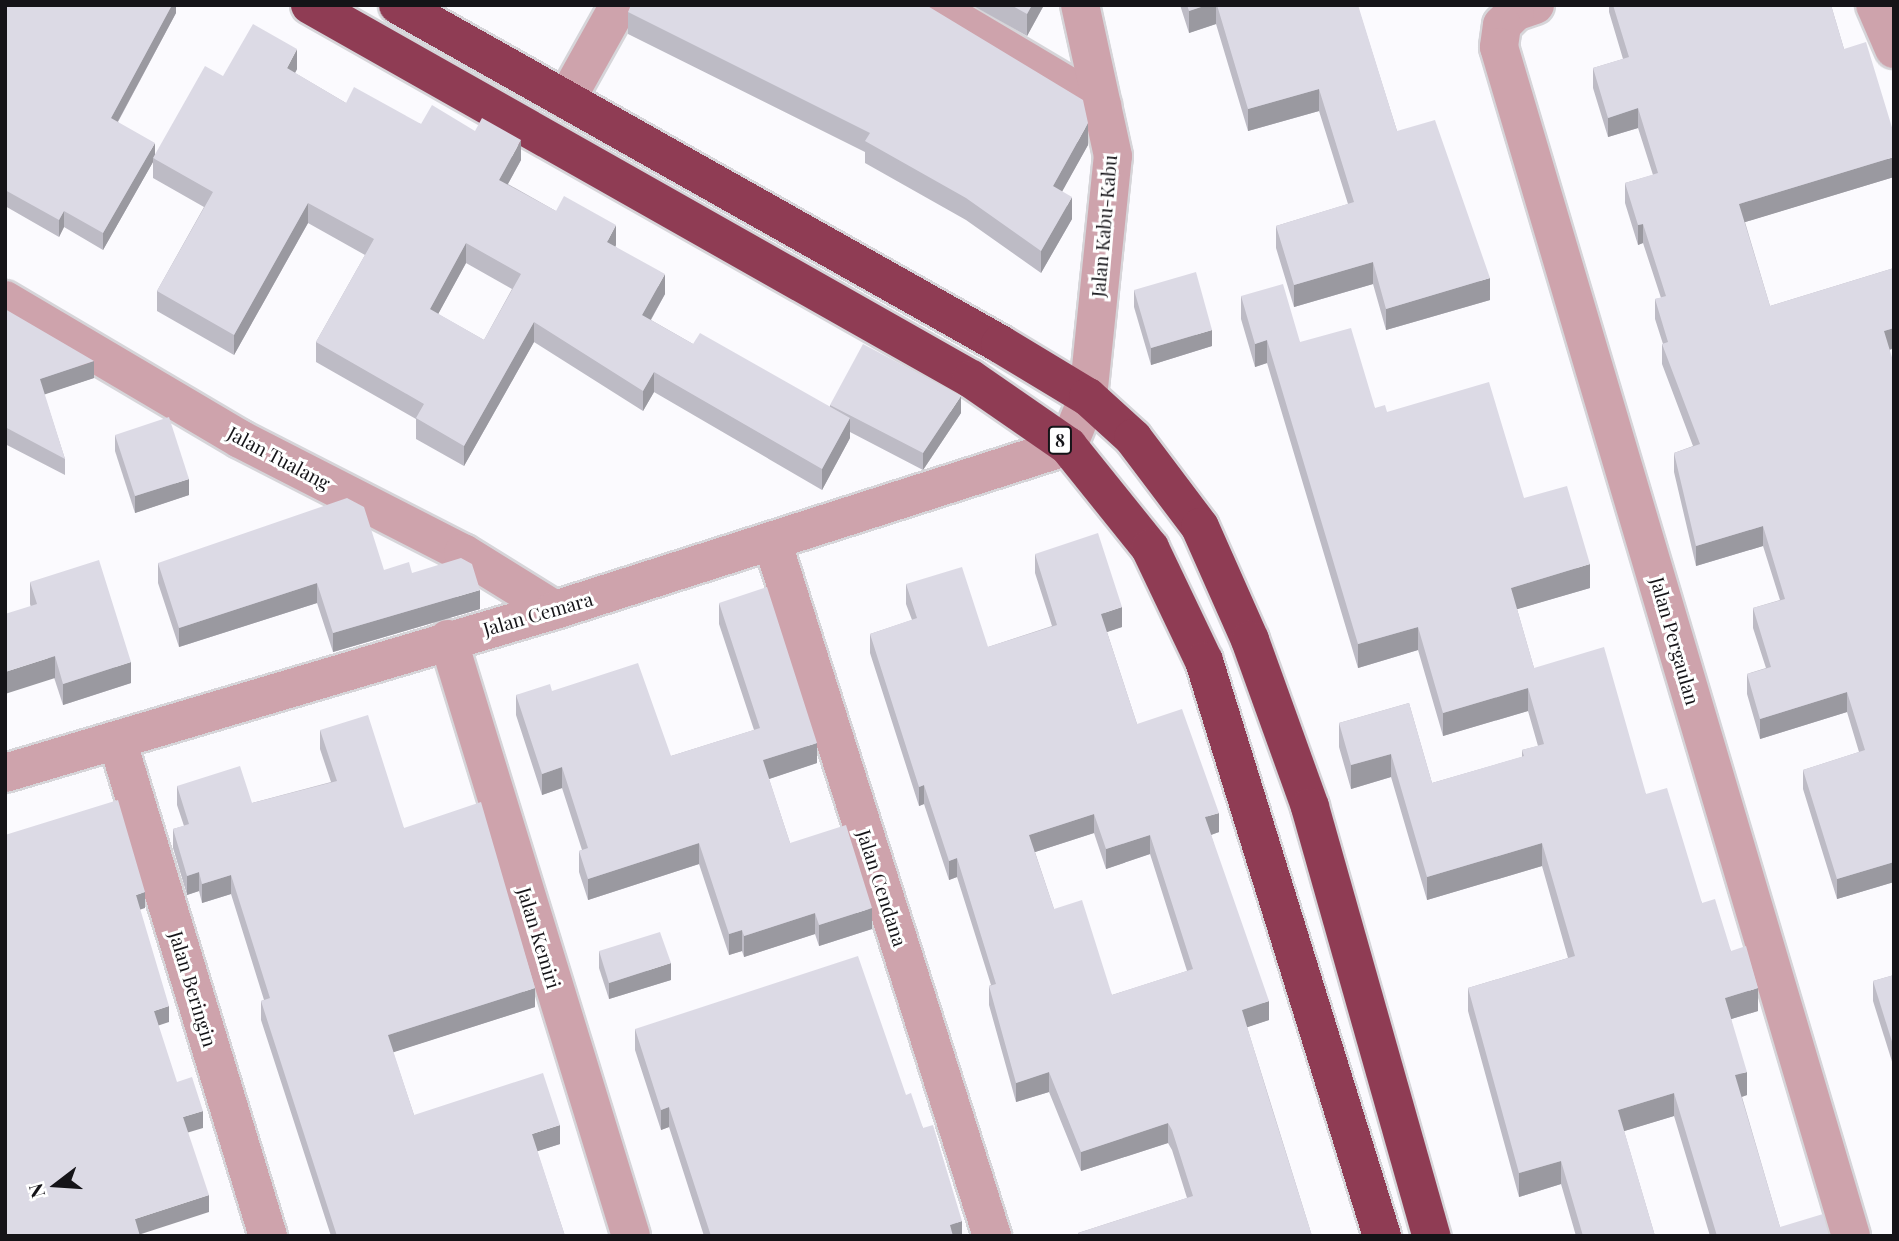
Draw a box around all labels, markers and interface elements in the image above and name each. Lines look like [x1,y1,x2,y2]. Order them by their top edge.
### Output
street label: Jalan Kabu-Kabu [1086,154,1122,298]
street label: Jalan Tualang [224,421,334,495]
road number: 8 [1048,426,1072,454]
street label: Jalan Pergaulan [1646,575,1704,707]
street label: Jalan Cemara [480,587,596,641]
street label: Jalan Cendana [852,827,912,949]
street label: Jalan Kemiri [513,885,565,991]
street label: Jalan Beringin [165,928,221,1050]
north arrow [21,1150,91,1220]
text: N [21,1181,50,1202]

